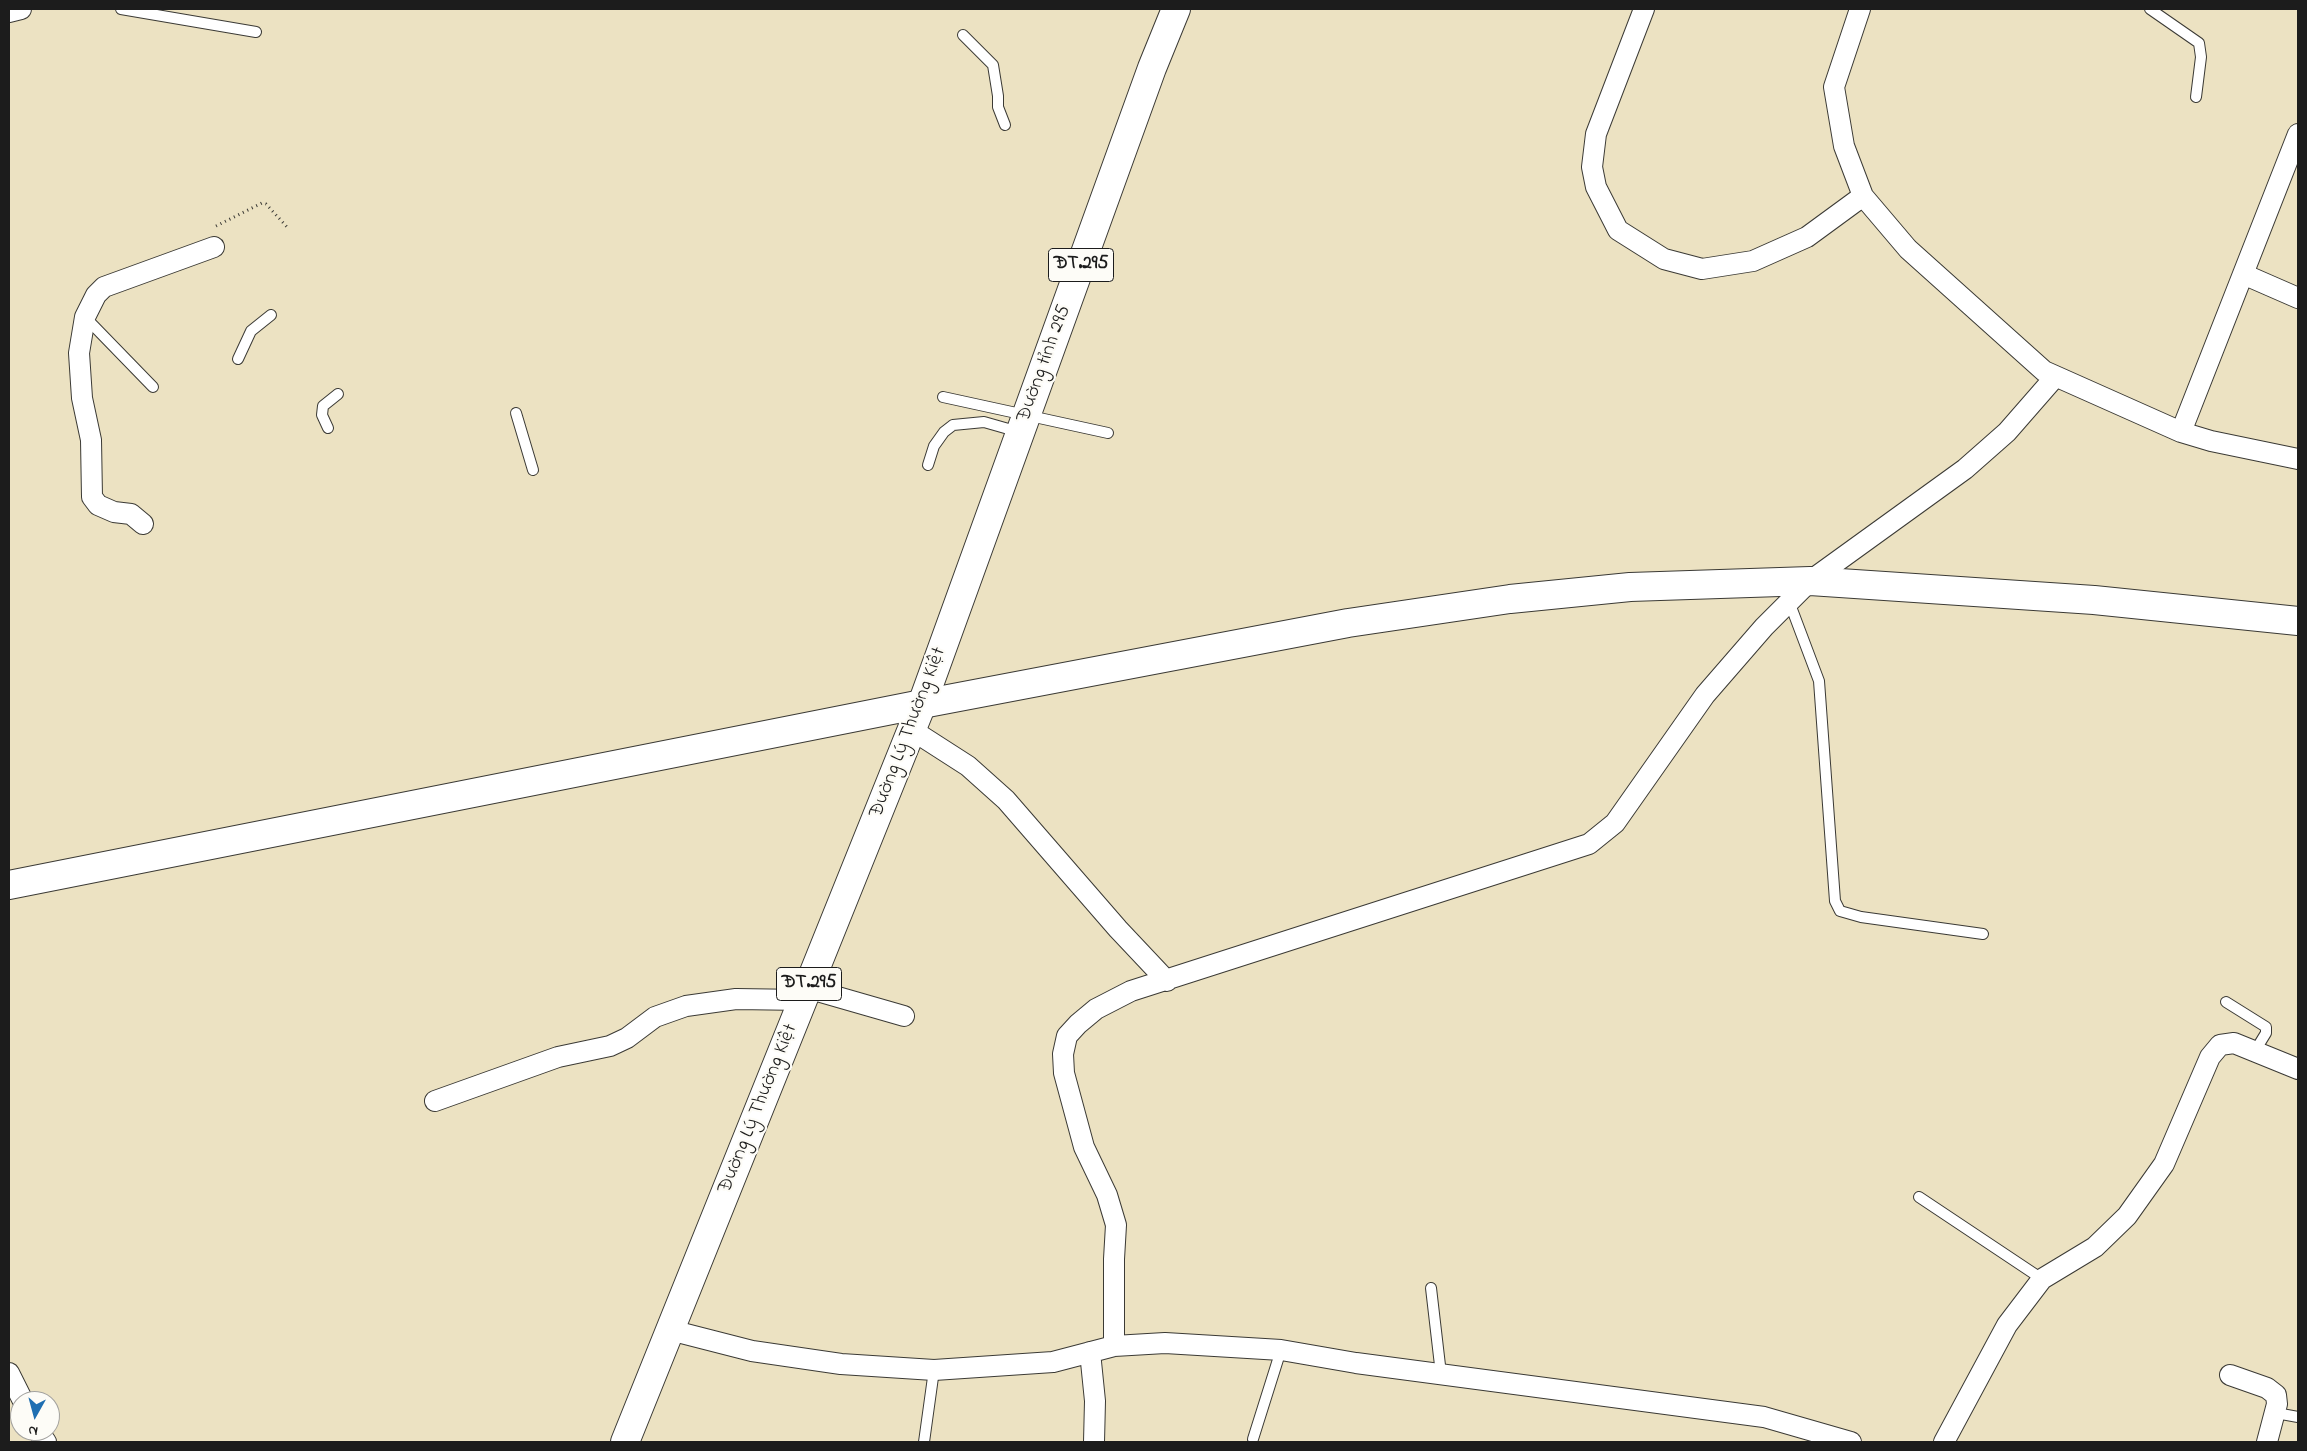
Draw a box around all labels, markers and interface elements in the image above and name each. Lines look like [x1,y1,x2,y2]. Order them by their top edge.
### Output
road number: ĐT.295 [1048,248,1114,282]
street label: Đường tỉnh 295 [1013,302,1077,426]
street label: Đường Lý Thường Kiệt [865,644,953,822]
road number: ĐT.295 [776,968,842,1001]
street label: Đường Lý Thường Kiệt [714,1021,804,1197]
north arrow [10,1391,60,1441]
text: N [27,1419,39,1441]

